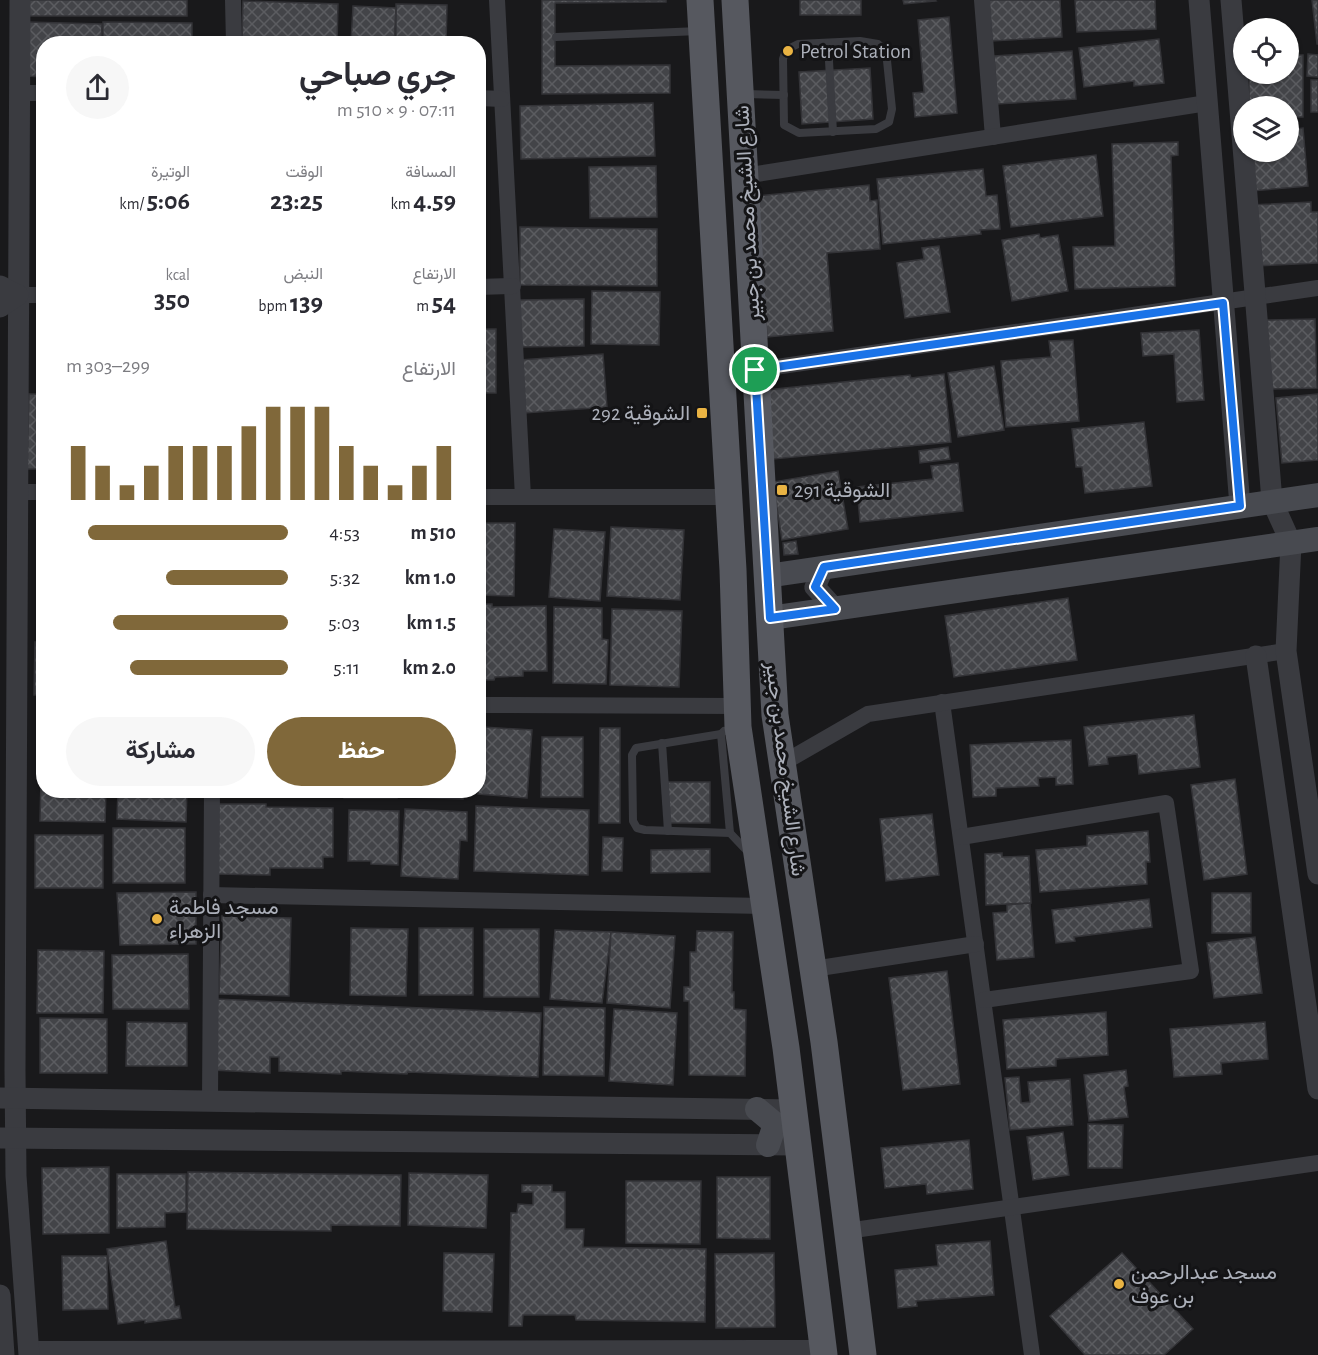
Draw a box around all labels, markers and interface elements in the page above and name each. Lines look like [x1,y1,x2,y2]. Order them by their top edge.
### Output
map controls [1233,18,1299,162]
button: locate [1233,18,1299,84]
place label: Petrol Station [800,41,911,62]
marker: Petrol Station [781,44,795,58]
button: share [66,56,129,119]
text: جري صباحي [299,59,456,92]
button: layers [1233,96,1299,162]
text: 07:11 · 9 × 510 m [337,100,456,120]
street label: شارع الشيخ محمد بن جبير [731,105,767,322]
text: الوتيرة [151,164,190,180]
text: الوقت [285,164,323,180]
text: المسافة [405,164,456,180]
text: 5:06 [147,188,190,214]
text: 23:25 [270,188,323,214]
text: 4.59 [413,188,456,214]
text: /km [119,196,147,212]
text: km [390,196,413,212]
text: النبض [283,266,323,282]
text: الارتفاع [413,266,456,282]
text: kcal [166,267,190,283]
text: 350 [154,287,190,313]
text: 139 [290,290,323,316]
text: 54 [432,290,456,316]
text: bpm [258,298,290,314]
text: m [416,298,432,314]
pin [729,344,780,395]
icon: arrive [738,353,771,386]
text: 299–303 m [66,356,150,376]
text: الارتفاع [402,359,456,379]
place label: الشوقية 292 [591,403,690,426]
marker: الشوقية 292 [695,406,709,420]
place label: الشوقية 291 [794,480,890,503]
marker: الشوقية 291 [775,483,789,497]
text: 4:53 [329,523,360,543]
text: 510 m [411,523,456,543]
text: 5:32 [330,568,360,588]
text: 1.0 km [405,568,456,588]
text: 5:03 [328,613,360,633]
text: 1.5 km [407,613,456,633]
text: 5:11 [333,658,360,678]
text: 2.0 km [403,658,456,678]
street label: شارع الشيخ محمد بن جبير [759,660,809,878]
button: مشاركة [66,717,255,786]
button: حفظ [267,717,456,786]
place label: مسجد فاطمة الزهراء [169,897,279,944]
marker: مسجد فاطمة الزهراء [150,912,164,926]
place label: مسجد عبدالرحمن بن عوف [1131,1262,1277,1309]
marker: مسجد عبدالرحمن بن عوف [1112,1277,1126,1291]

